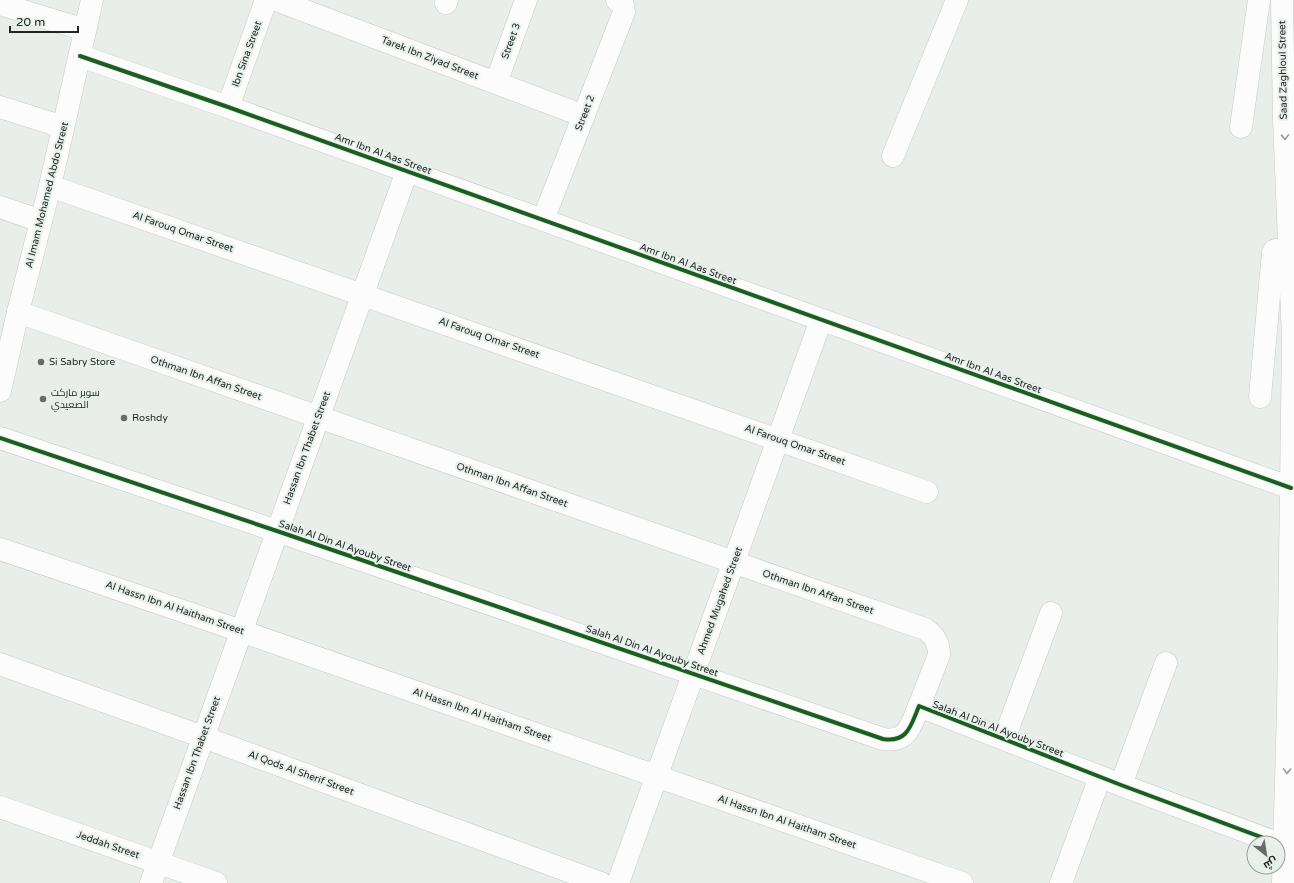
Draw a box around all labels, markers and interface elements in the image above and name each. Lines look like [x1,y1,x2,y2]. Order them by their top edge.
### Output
scale bar [10,8,78,34]
text: 20 m [16,15,45,29]
street label: Ibn Sina Street [230,19,265,89]
street label: Saad Zaghloul Street [1276,20,1290,120]
street label: Street 3 [499,21,523,61]
street label: Tarek Ibn Ziyad Street [380,34,481,82]
street label: Street 2 [573,93,597,133]
street label: Al Imam Mohamed Abdo Street [23,121,71,269]
street label: Amr Ibn Al Aas Street [333,131,433,177]
one-way arrow [1281,134,1289,140]
street label: Al Farouq Omar Street [131,209,235,255]
street label: Amr Ibn Al Aas Street [638,241,738,287]
street label: Al Farouq Omar Street [437,315,541,361]
street label: Amr Ibn Al Aas Street [943,350,1043,396]
street label: Othman Ibn Affan Street [149,353,263,403]
place label: Si Sabry Store [49,356,115,368]
marker: Si Sabry Store [36,357,46,367]
place label: سوبر ماركت الصعيدي [51,387,100,412]
street label: Hassan Ibn Thabet Street [281,390,333,506]
marker: سوبر ماركت الصعيدي [38,394,48,404]
place label: Roshdy [132,412,168,424]
marker: Roshdy [119,413,129,423]
street label: Al Farouq Omar Street [743,422,847,468]
street label: Othman Ibn Affan Street [455,460,569,510]
street label: Salah Al Din Al Ayouby Street [277,518,413,574]
street label: Ahmed Mugahed Street [695,545,745,657]
street label: Othman Ibn Affan Street [761,567,875,617]
street label: Al Hassn Ibn Al Haitham Street [104,579,246,637]
street label: Salah Al Din Al Ayouby Street [584,623,720,679]
street label: Al Hassn Ibn Al Haitham Street [411,686,553,744]
street label: Hassan Ibn Thabet Street [171,695,223,811]
street label: Salah Al Din Al Ayouby Street [931,698,1065,760]
street label: Al Qods Al Sherif Street [246,748,356,798]
one-way arrow [1282,768,1291,774]
street label: Al Hassn Ibn Al Haitham Street [716,793,858,851]
street label: Jeddah Street [75,829,141,861]
north arrow [1246,835,1286,875]
text: ش [1261,854,1280,872]

